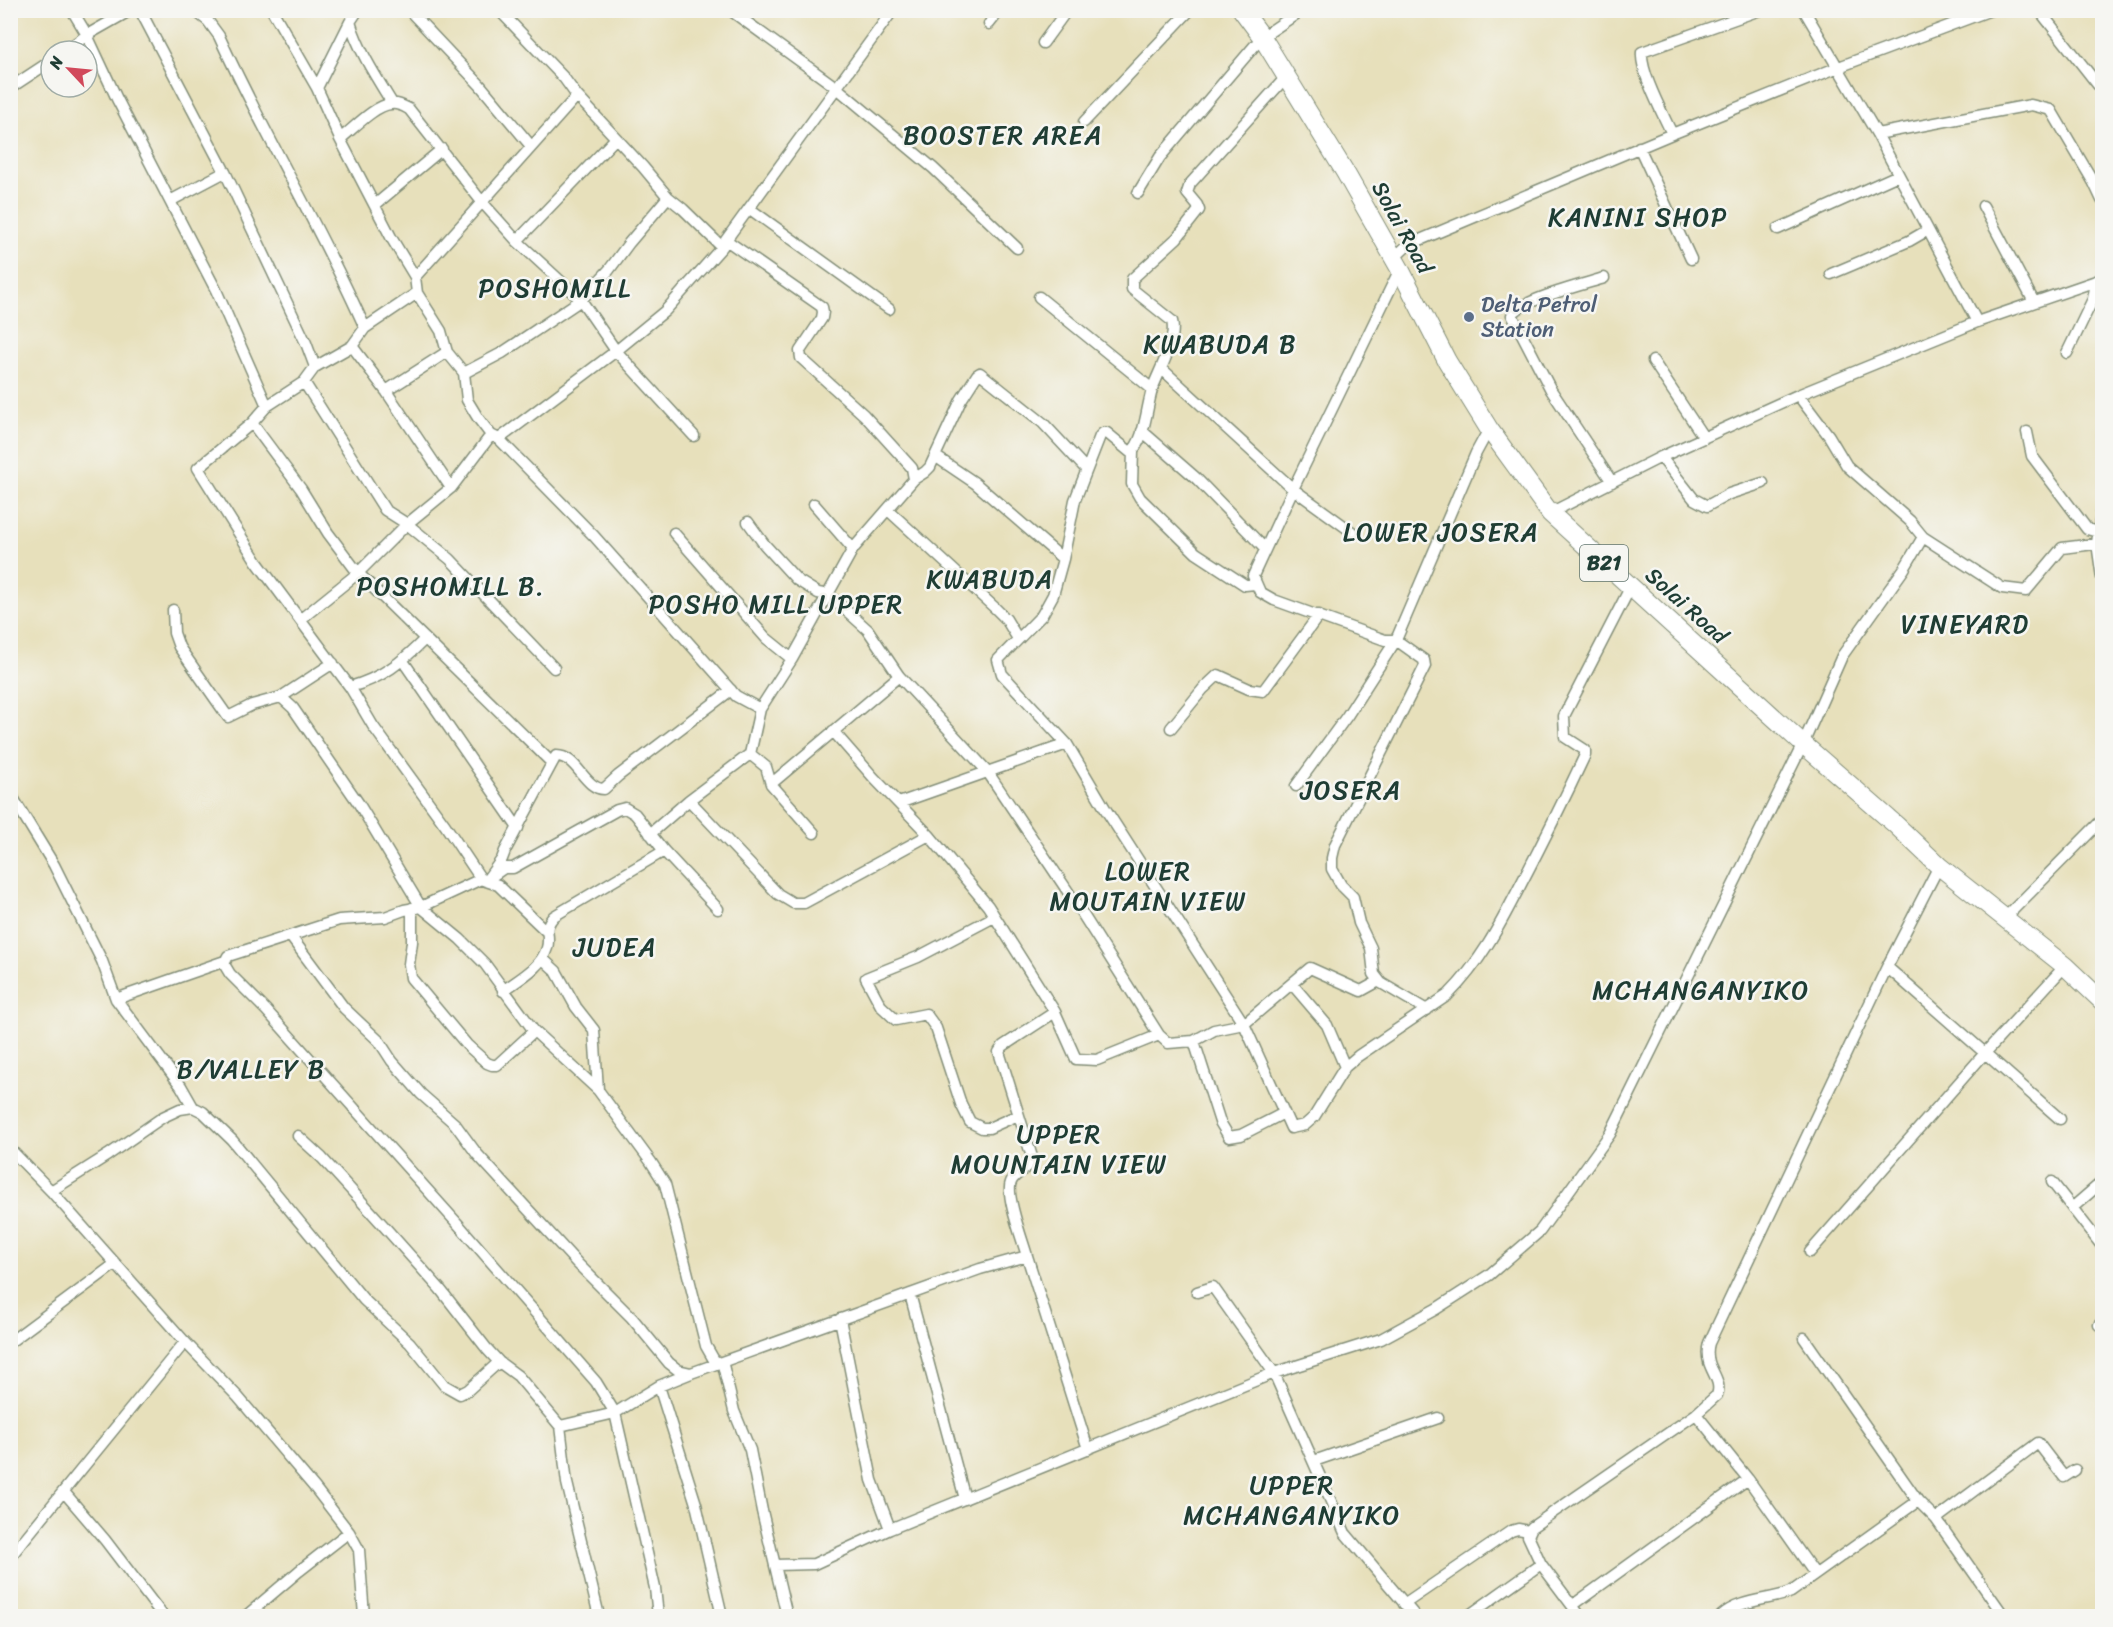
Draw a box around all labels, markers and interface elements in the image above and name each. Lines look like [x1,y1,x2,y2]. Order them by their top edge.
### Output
north arrow [39,39,99,99]
text: N [40,50,72,75]
district label: BOOSTER AREA [903,112,1103,158]
street label: Solai Road [1361,173,1445,282]
district label: KANINI SHOP [1548,194,1728,240]
district label: POSHOMILL [478,265,632,311]
place label: Delta Petrol Station [1481,285,1598,349]
marker: Delta Petrol Station [1462,310,1476,324]
district label: KWABUDA B [1143,321,1297,367]
district label: LOWER JOSERA [1343,509,1539,555]
road number: B21 [1580,545,1628,581]
district label: KWABUDA [926,556,1054,602]
street label: Solai Road [1636,557,1738,655]
district label: POSHOMILL B. [357,563,545,609]
district label: POSHO MILL UPPER [649,581,903,627]
district label: VINEYARD [1901,601,2029,647]
district label: JOSERA [1299,767,1402,813]
district label: LOWER MOUTAIN VIEW [1050,848,1246,924]
district label: JUDEA [572,924,657,970]
district label: MCHANGANYIKO [1592,967,1810,1013]
district label: B/VALLEY B [177,1046,325,1092]
district label: UPPER MOUNTAIN VIEW [951,1111,1167,1187]
district label: UPPER MCHANGANYIKO [1183,1462,1401,1538]

